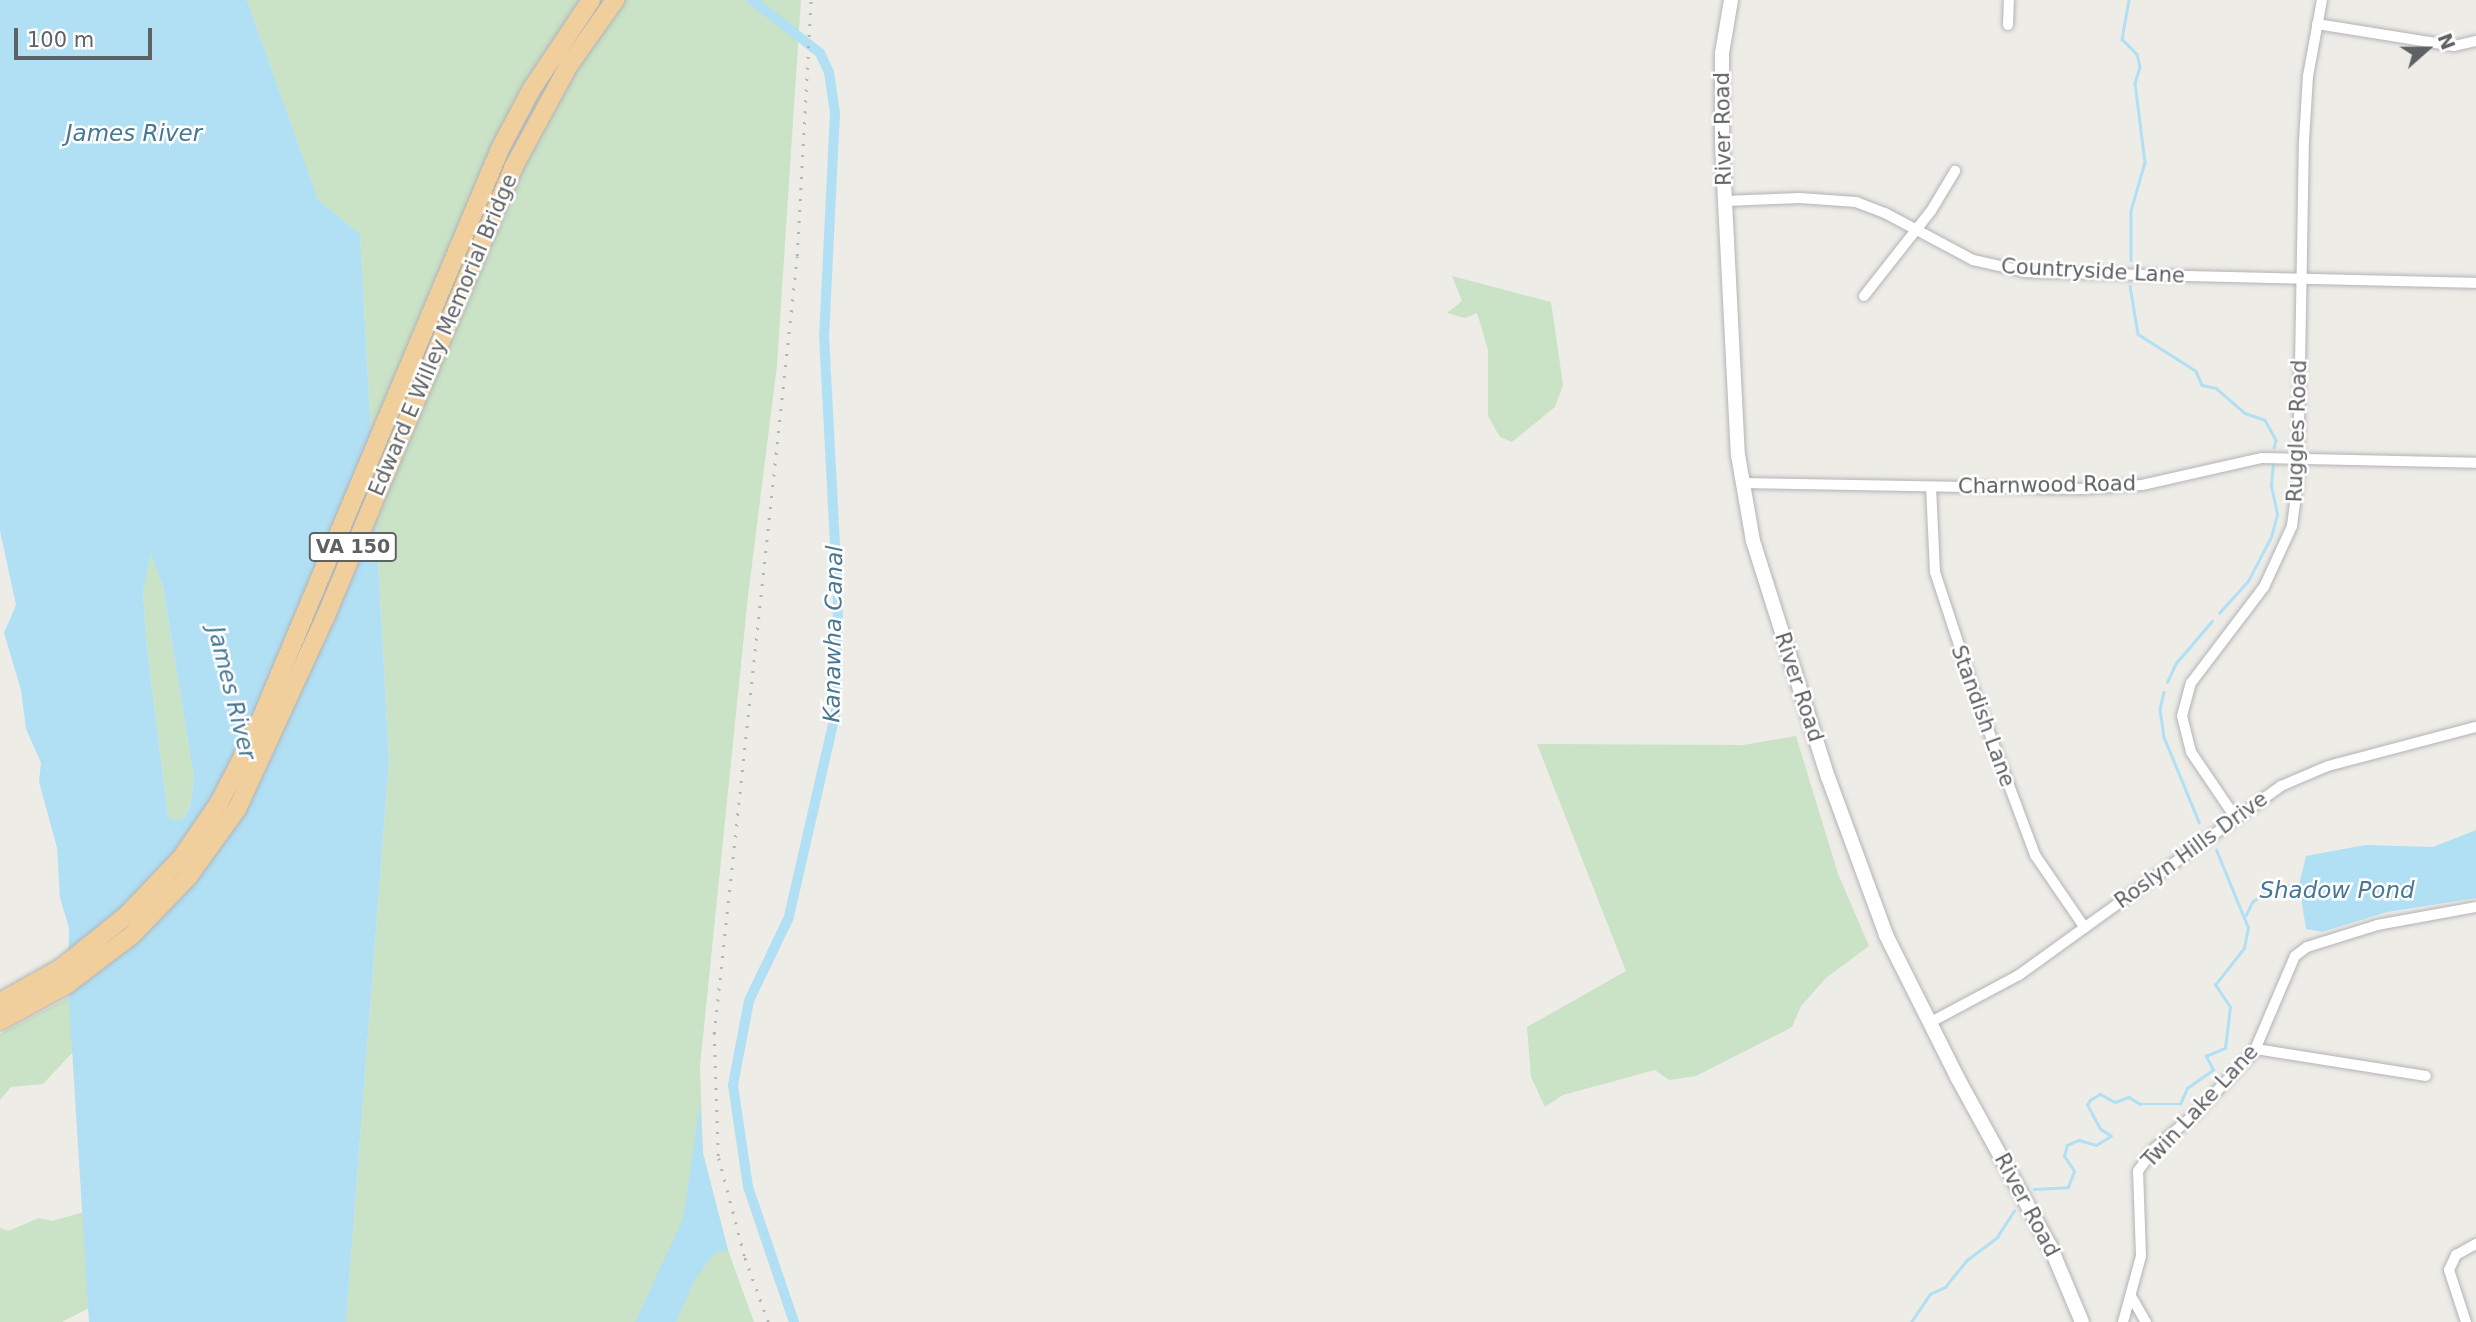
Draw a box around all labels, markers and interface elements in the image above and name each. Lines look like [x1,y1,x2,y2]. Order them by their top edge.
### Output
scale bar [18,14,156,58]
north arrow [2392,14,2462,84]
text: 100 m [27,28,94,52]
text: N [2433,30,2460,53]
street label: River Road [1709,72,1737,186]
water label: James River [66,119,202,147]
street label: Edward E Willey Memorial Bridge [364,170,522,500]
street label: Countryside Lane [2001,254,2185,288]
street label: Ruggles Road [2282,359,2312,503]
street label: Charnwood Road [1958,471,2136,499]
road number: VA 150 [308,532,398,562]
water label: Kanawha Canal [818,545,848,723]
water label: James River [202,624,262,762]
street label: River Road [1769,629,1829,745]
street label: Standish Lane [1946,642,2020,790]
street label: Roslyn Hills Drive [2110,786,2272,914]
water label: Shadow Pond [2259,876,2415,904]
street label: Twin Lake Lane [2137,1039,2263,1173]
street label: River Road [1989,1149,2065,1261]

